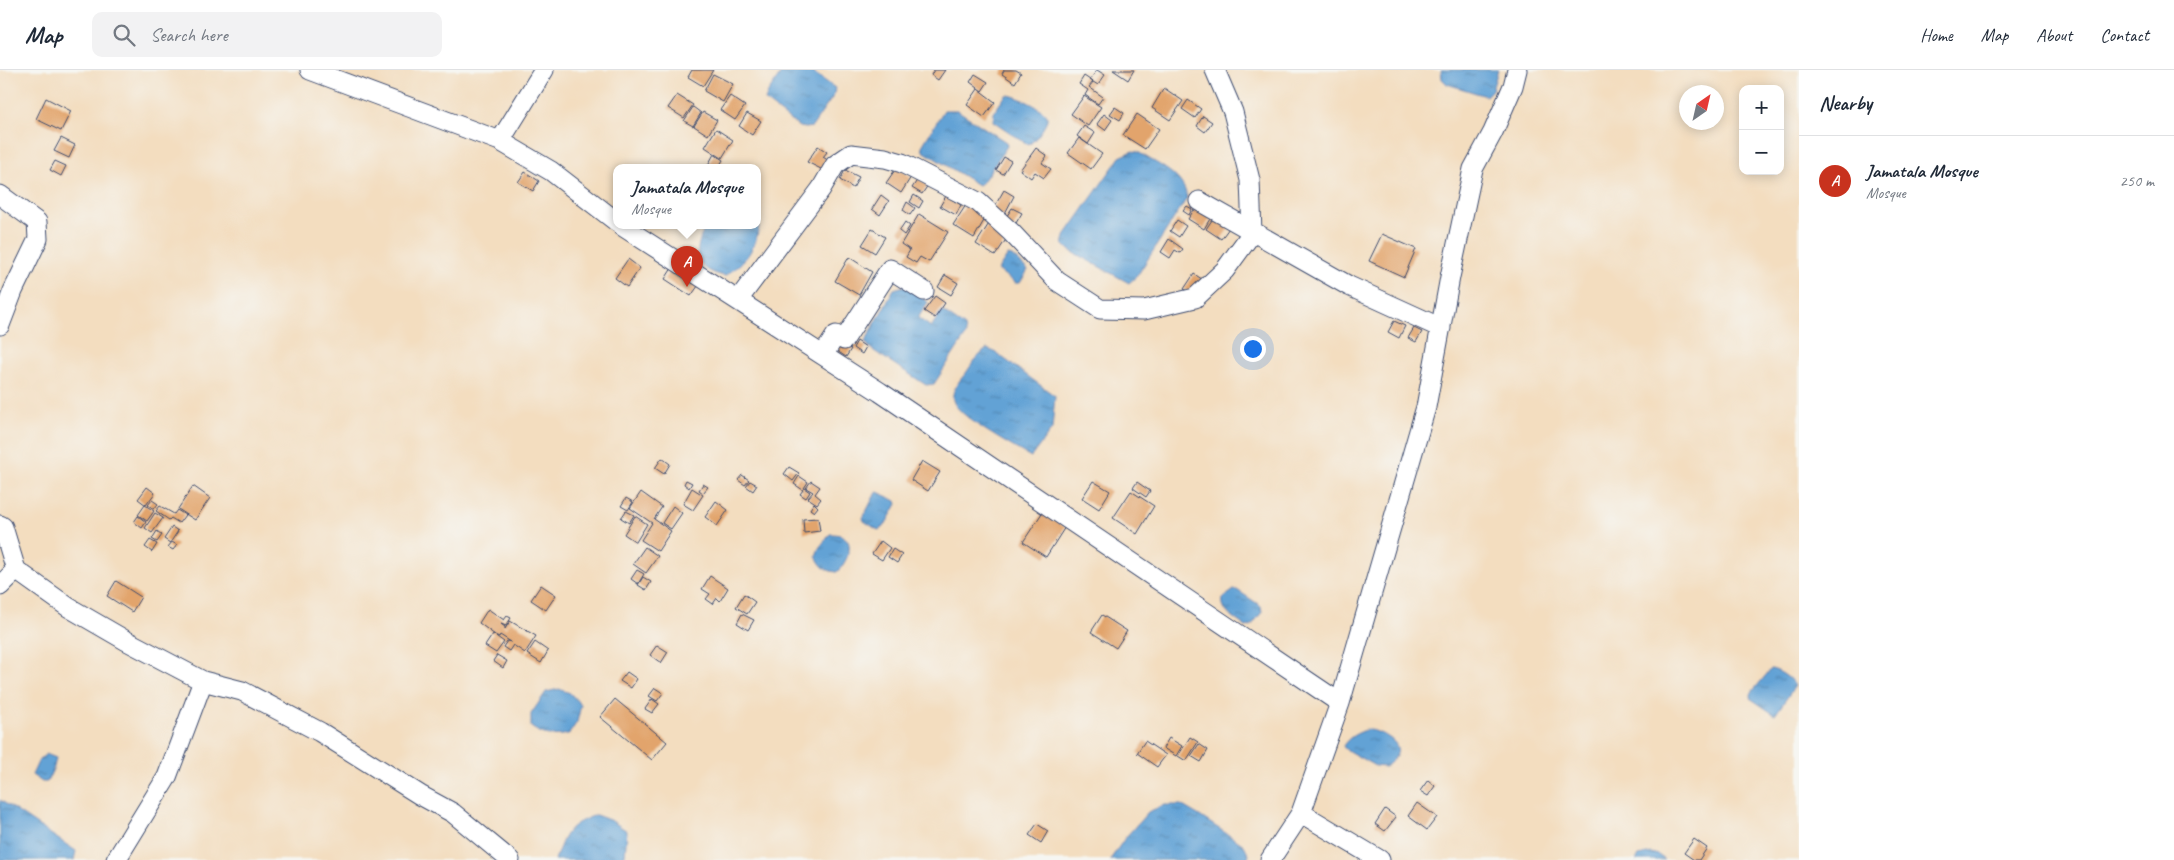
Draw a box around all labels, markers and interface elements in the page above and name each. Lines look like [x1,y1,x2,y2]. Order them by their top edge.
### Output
search box [92,12,442,57]
text: Map [25,20,62,50]
icon: search [110,21,138,49]
text: Search here [150,23,228,47]
text: Home [1920,24,1953,46]
text: Map [1981,24,2008,46]
text: About [2036,24,2072,46]
text: Contact [2100,24,2149,46]
north arrow [1679,85,1724,130]
map controls [1739,85,1784,175]
button: + [1739,85,1784,130]
text: Nearby [1819,90,1872,116]
button: − [1739,130,1784,175]
text: Jamatala Mosque [1866,159,1978,183]
popup [613,164,761,229]
text: A [1831,171,1839,191]
text: 250 m [2120,171,2154,191]
text: Jamatala Mosque [631,175,743,199]
text: Mosque [1866,183,1906,203]
text: Mosque [631,199,671,219]
pin: A [671,246,703,287]
your location [1240,336,1266,362]

